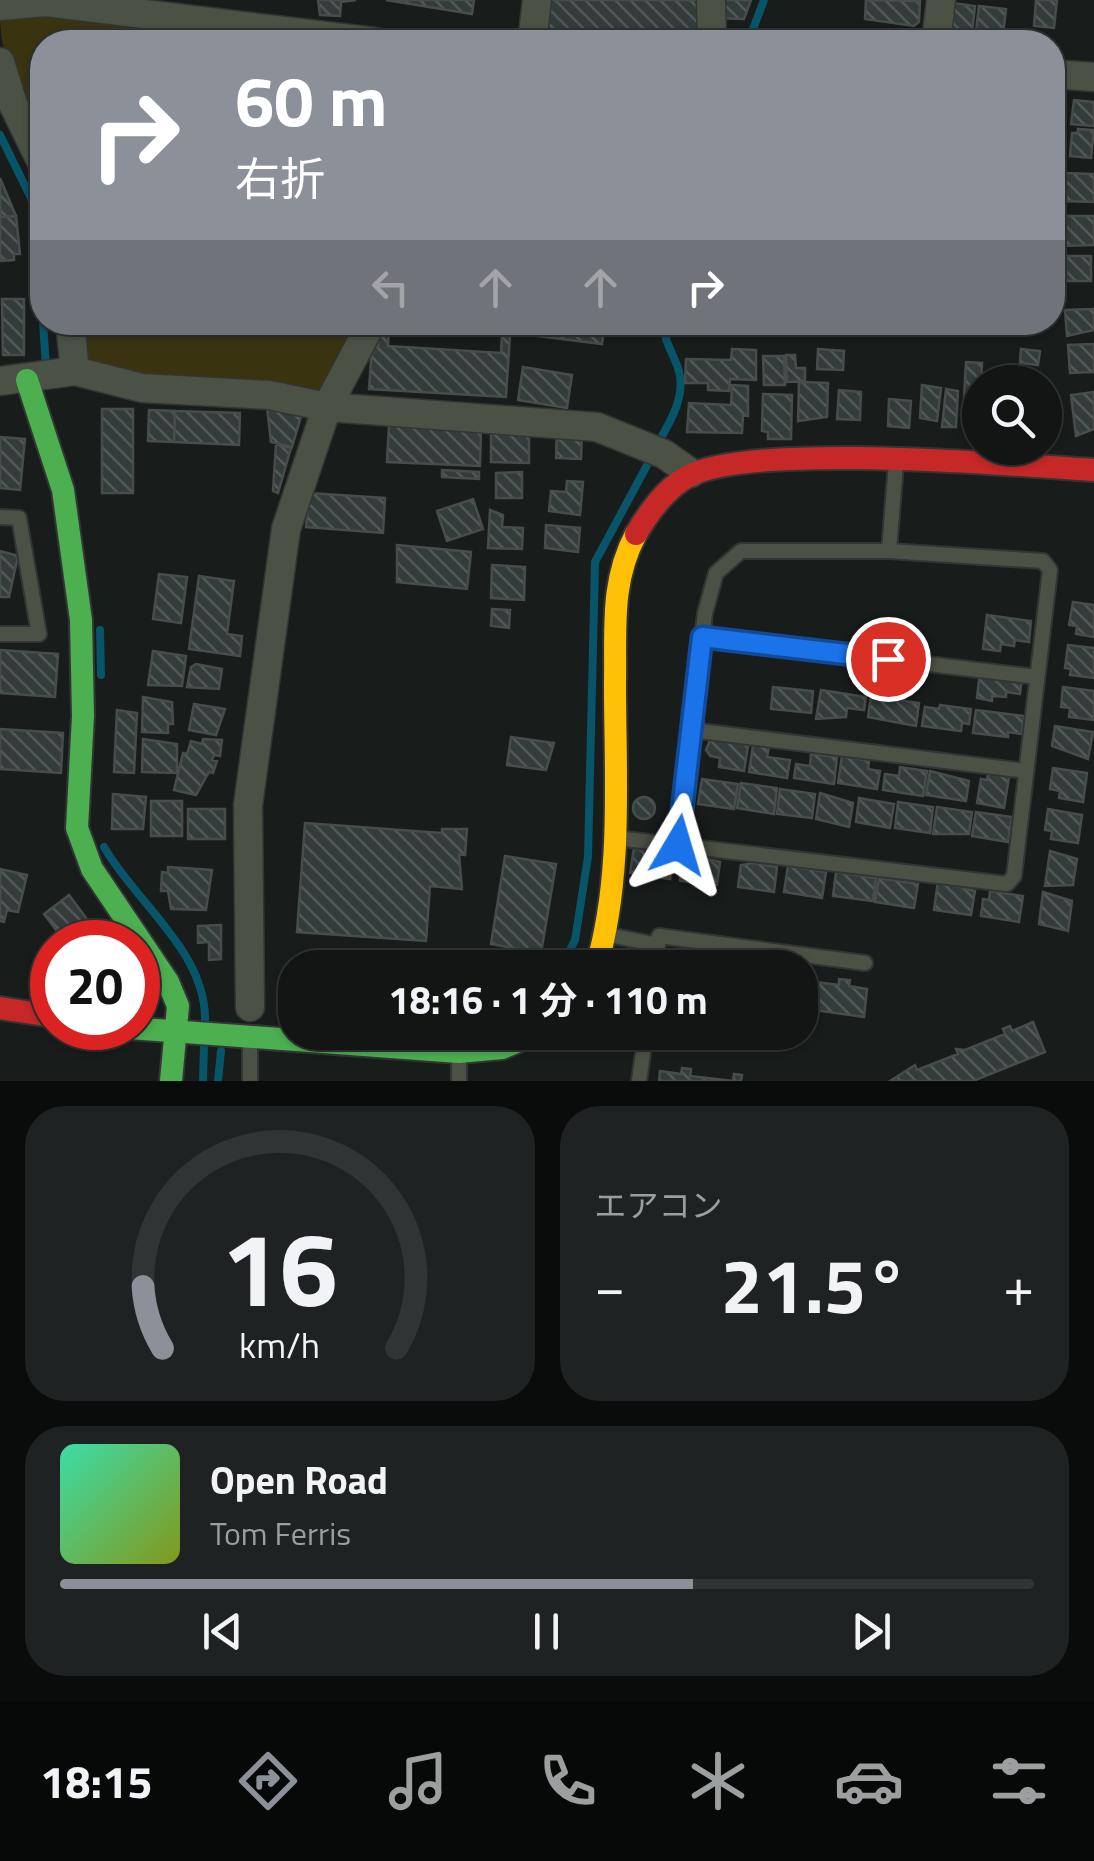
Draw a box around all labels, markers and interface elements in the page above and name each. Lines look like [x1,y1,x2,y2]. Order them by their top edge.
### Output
text: 60 m [235,47,388,153]
icon: right [70,70,200,200]
text: 右折 [235,144,325,212]
icon: left [363,260,418,315]
icon: ahead [468,260,523,315]
icon: ahead [573,260,628,315]
icon: right [678,260,733,315]
map controls [962,365,1062,465]
button: search [962,365,1062,465]
pin [846,617,931,702]
icon: arrive [861,632,916,687]
position arrow [626,793,730,897]
speed limit sign: 20 [30,920,160,1050]
text: 18:16 · 1 分 · 110 m [388,971,708,1029]
text: エアコン [595,1181,723,1229]
text: 16 [222,1188,338,1346]
text: 21.5° [721,1228,908,1342]
text: − [595,1244,625,1327]
text: + [1003,1244,1034,1327]
text: km/h [239,1317,320,1372]
text: Open Road [210,1451,388,1509]
text: Tom Ferris [210,1509,351,1557]
icon: previous [195,1604,250,1659]
icon: pause [519,1604,574,1659]
icon: next [844,1604,899,1659]
icon: directions [233,1746,303,1816]
icon: music [383,1746,453,1816]
icon: phone [533,1746,603,1816]
icon: climate [683,1746,753,1816]
icon: car [834,1746,904,1816]
icon: filters [984,1746,1054,1816]
text: 18:15 [40,1747,152,1815]

